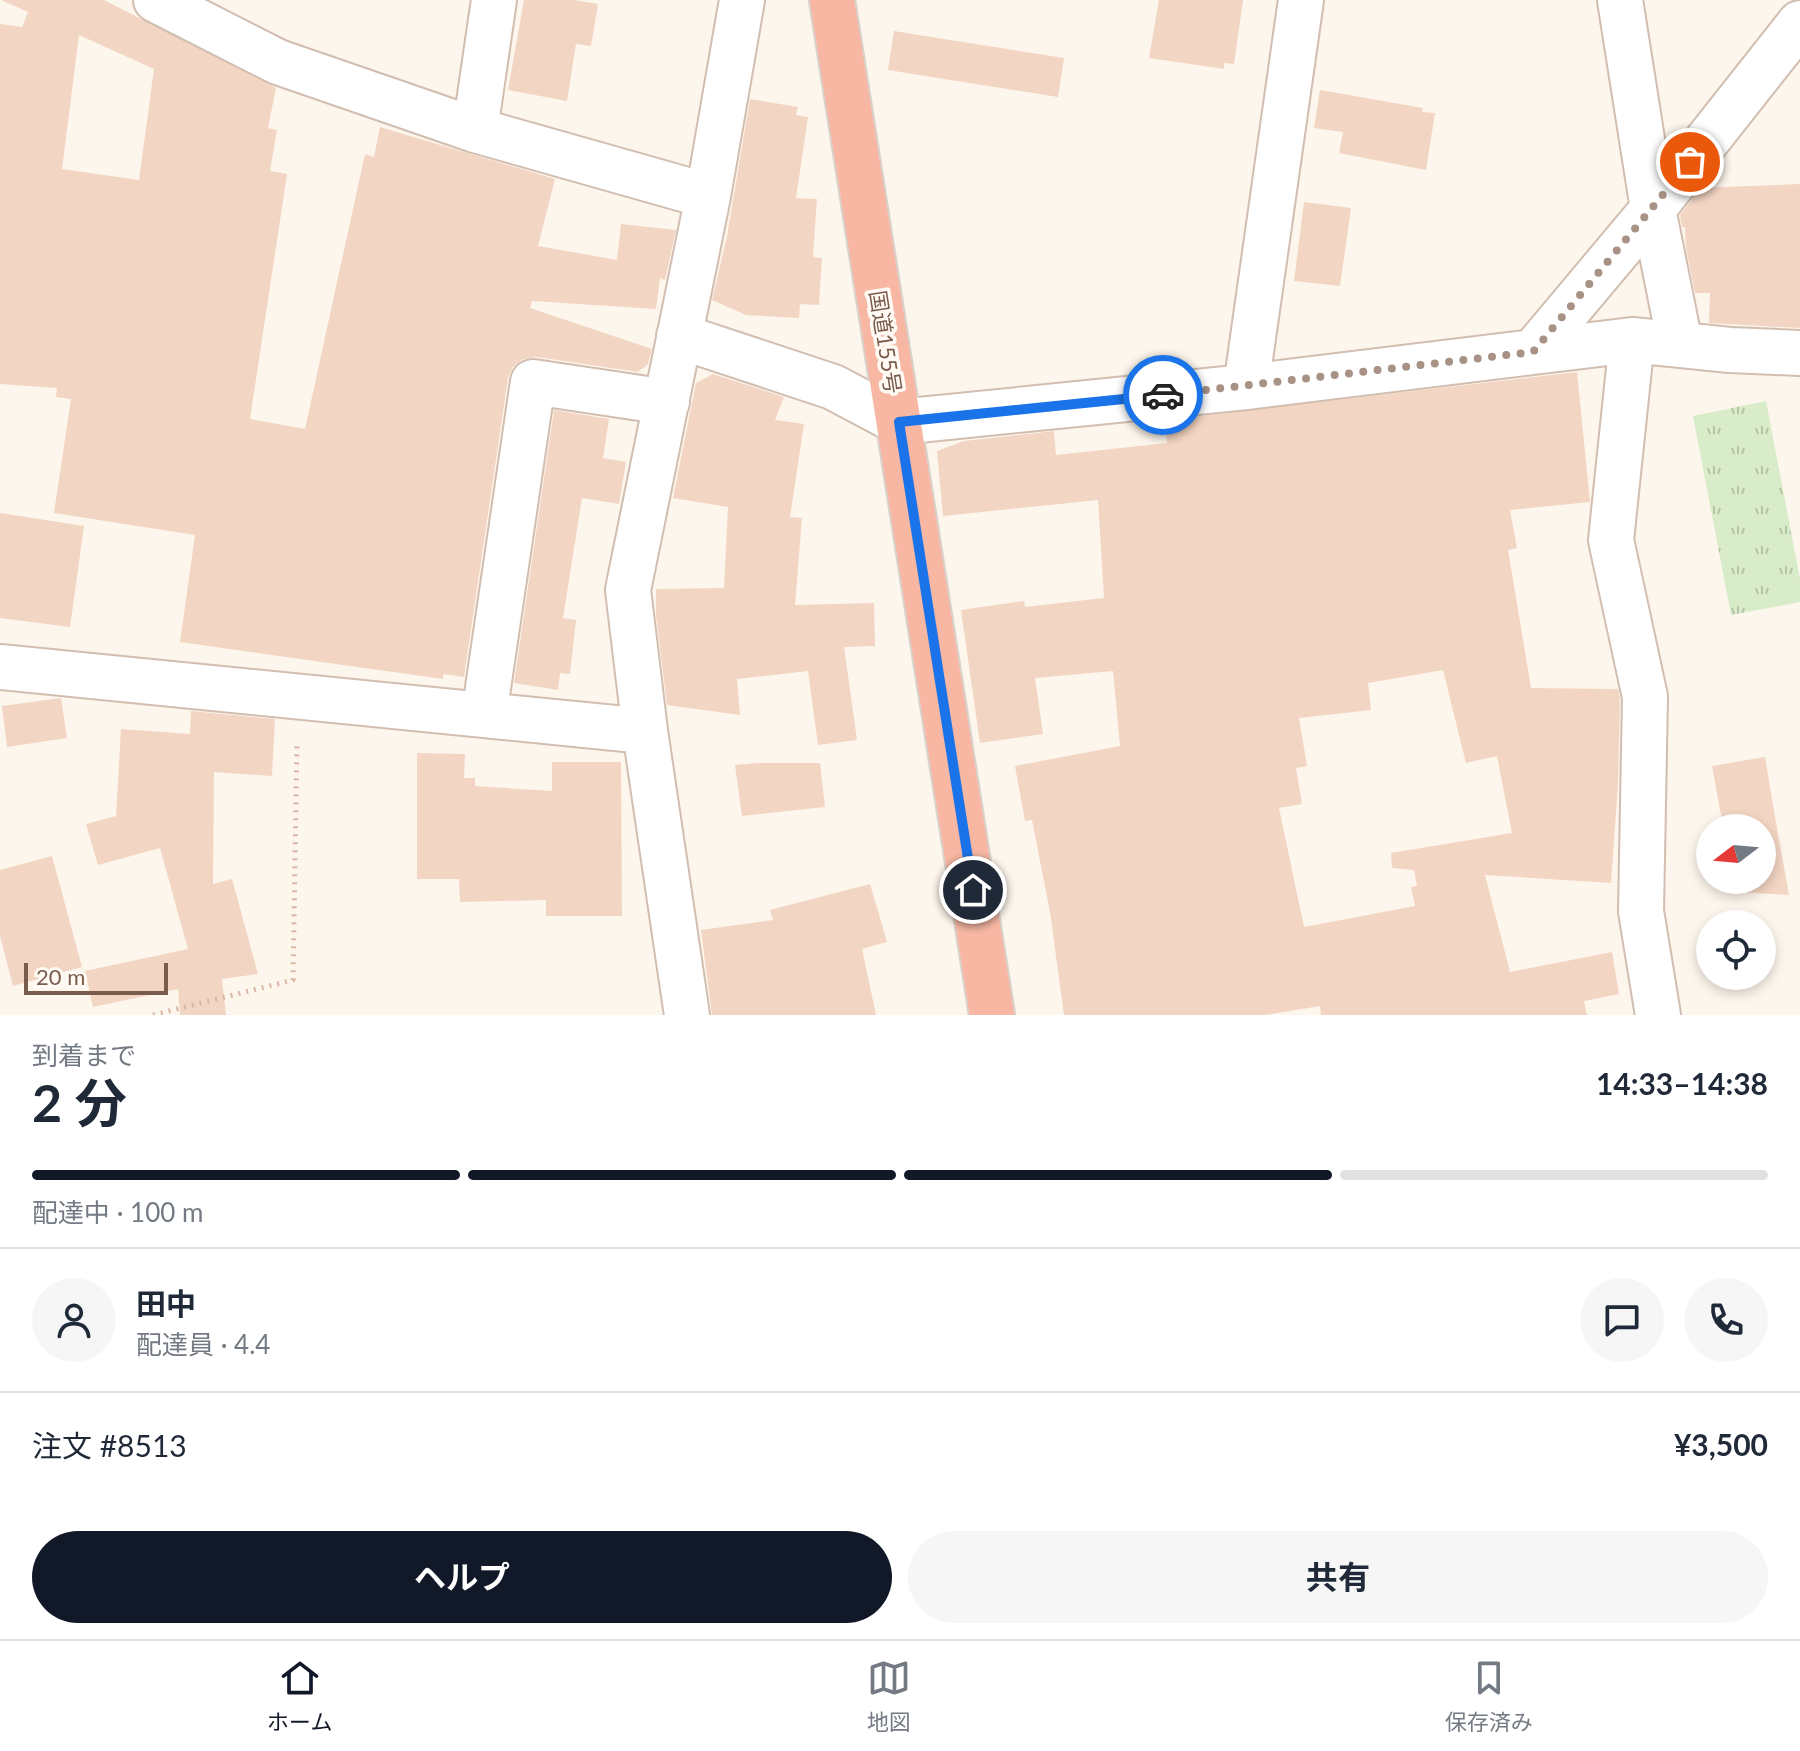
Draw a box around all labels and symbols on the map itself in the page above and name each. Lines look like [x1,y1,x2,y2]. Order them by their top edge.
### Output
pin [1656,128,1724,196]
street label: 国道155号 [865,288,907,396]
courier [1123,355,1203,435]
north arrow [1696,814,1776,894]
pin [939,856,1007,924]
scale bar [24,959,168,995]

